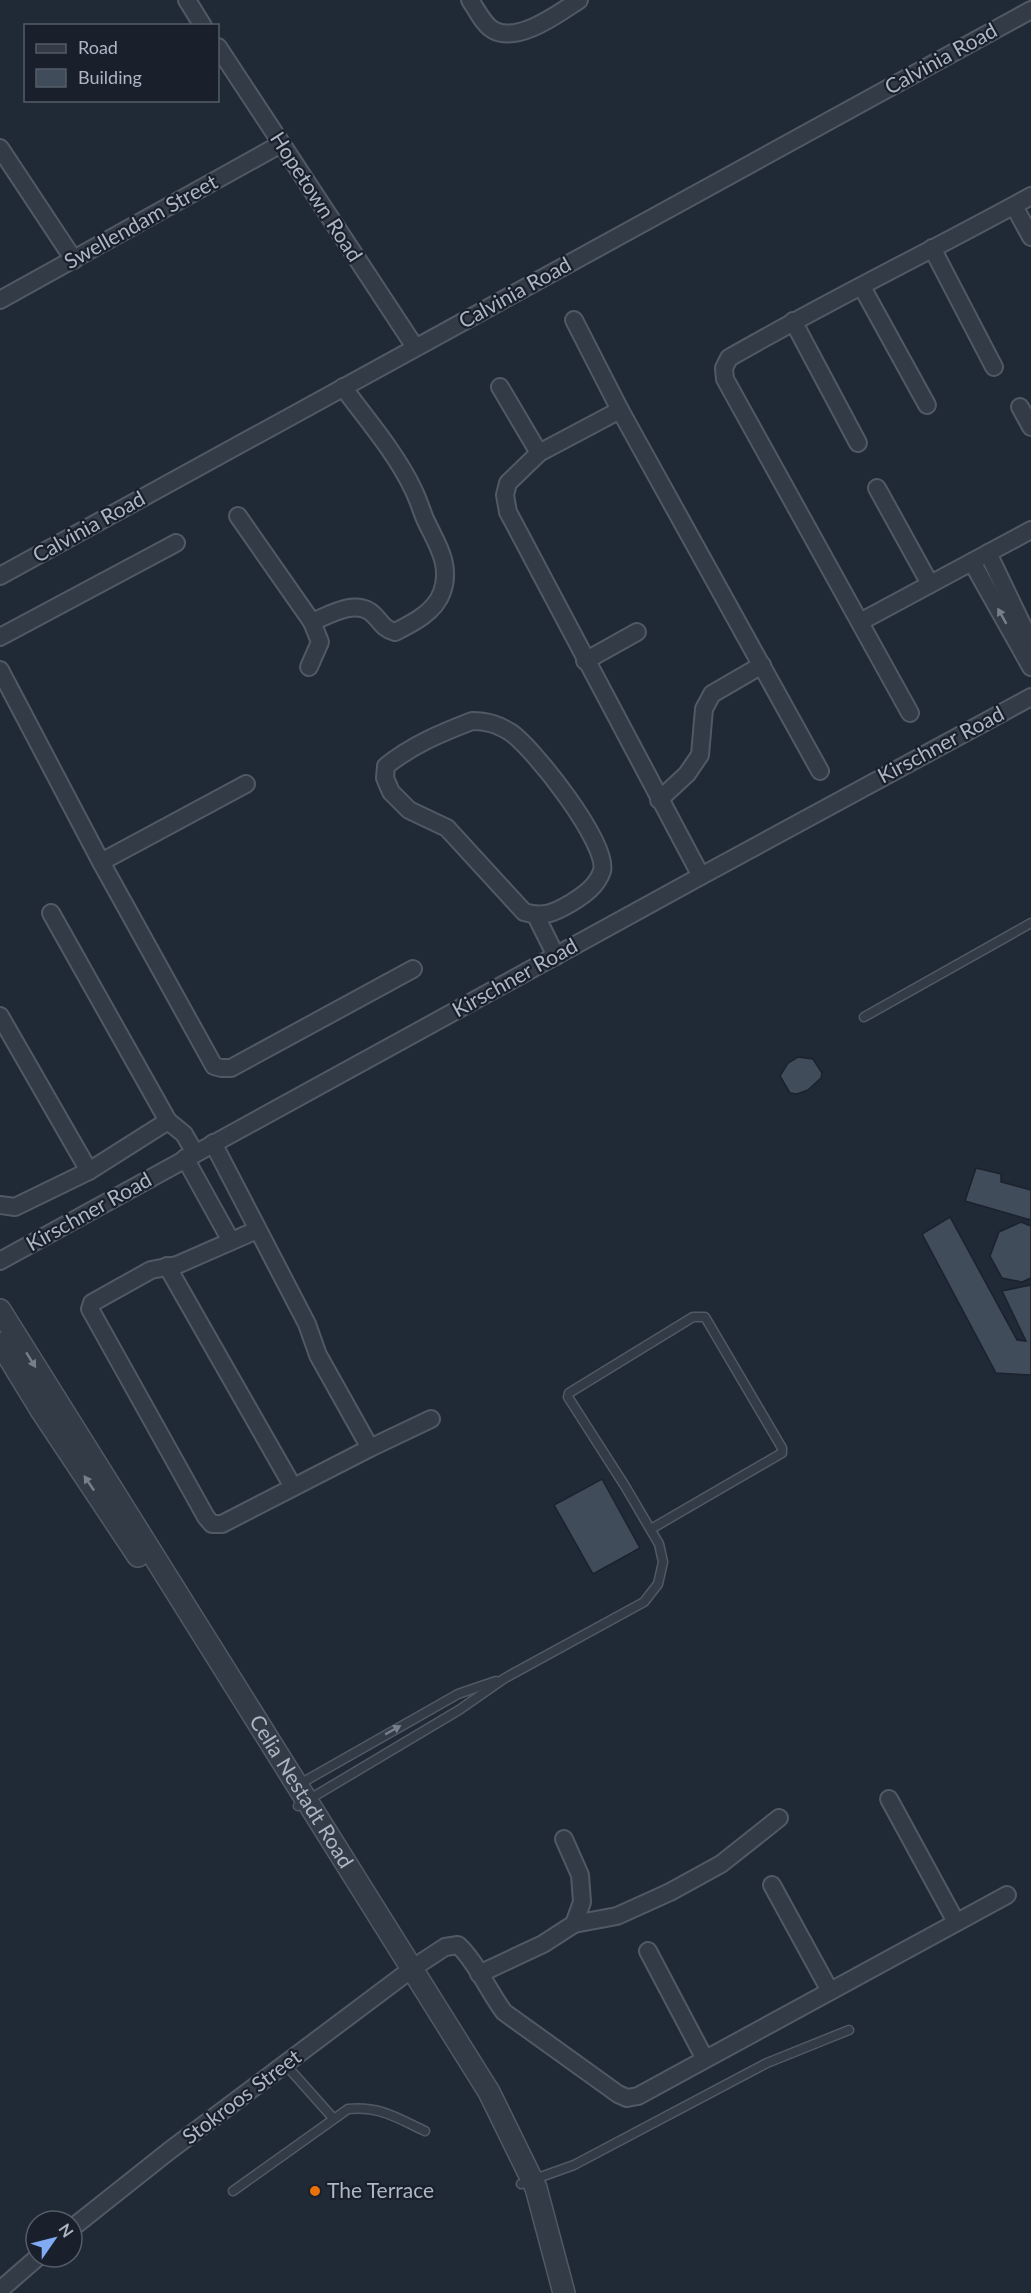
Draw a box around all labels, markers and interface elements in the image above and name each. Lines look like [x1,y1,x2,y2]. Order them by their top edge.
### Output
street label: Calvinia Road [880,17,1001,99]
legend [24,24,219,102]
text: Road [78,36,118,58]
text: Building [78,66,142,88]
street label: Hopetown Road [266,127,369,266]
street label: Swellendam Street [59,168,222,273]
street label: Calvinia Road [454,251,575,333]
street label: Calvinia Road [28,485,149,567]
one-way arrow [997,607,1007,624]
street label: Kirschner Road [873,700,1008,787]
street label: Kirschner Road [447,932,581,1021]
street label: Kirschner Road [21,1166,155,1255]
one-way arrow [25,1352,36,1368]
one-way arrow [84,1475,95,1491]
street label: Celia Nestadt Road [245,1710,360,1872]
one-way arrow [385,1725,402,1735]
street label: Stokroos Street [177,2043,306,2148]
place label: The Terrace [327,2177,434,2202]
marker: The Terrace [308,2184,322,2198]
north arrow [24,2209,84,2269]
text: N [55,2220,78,2241]

